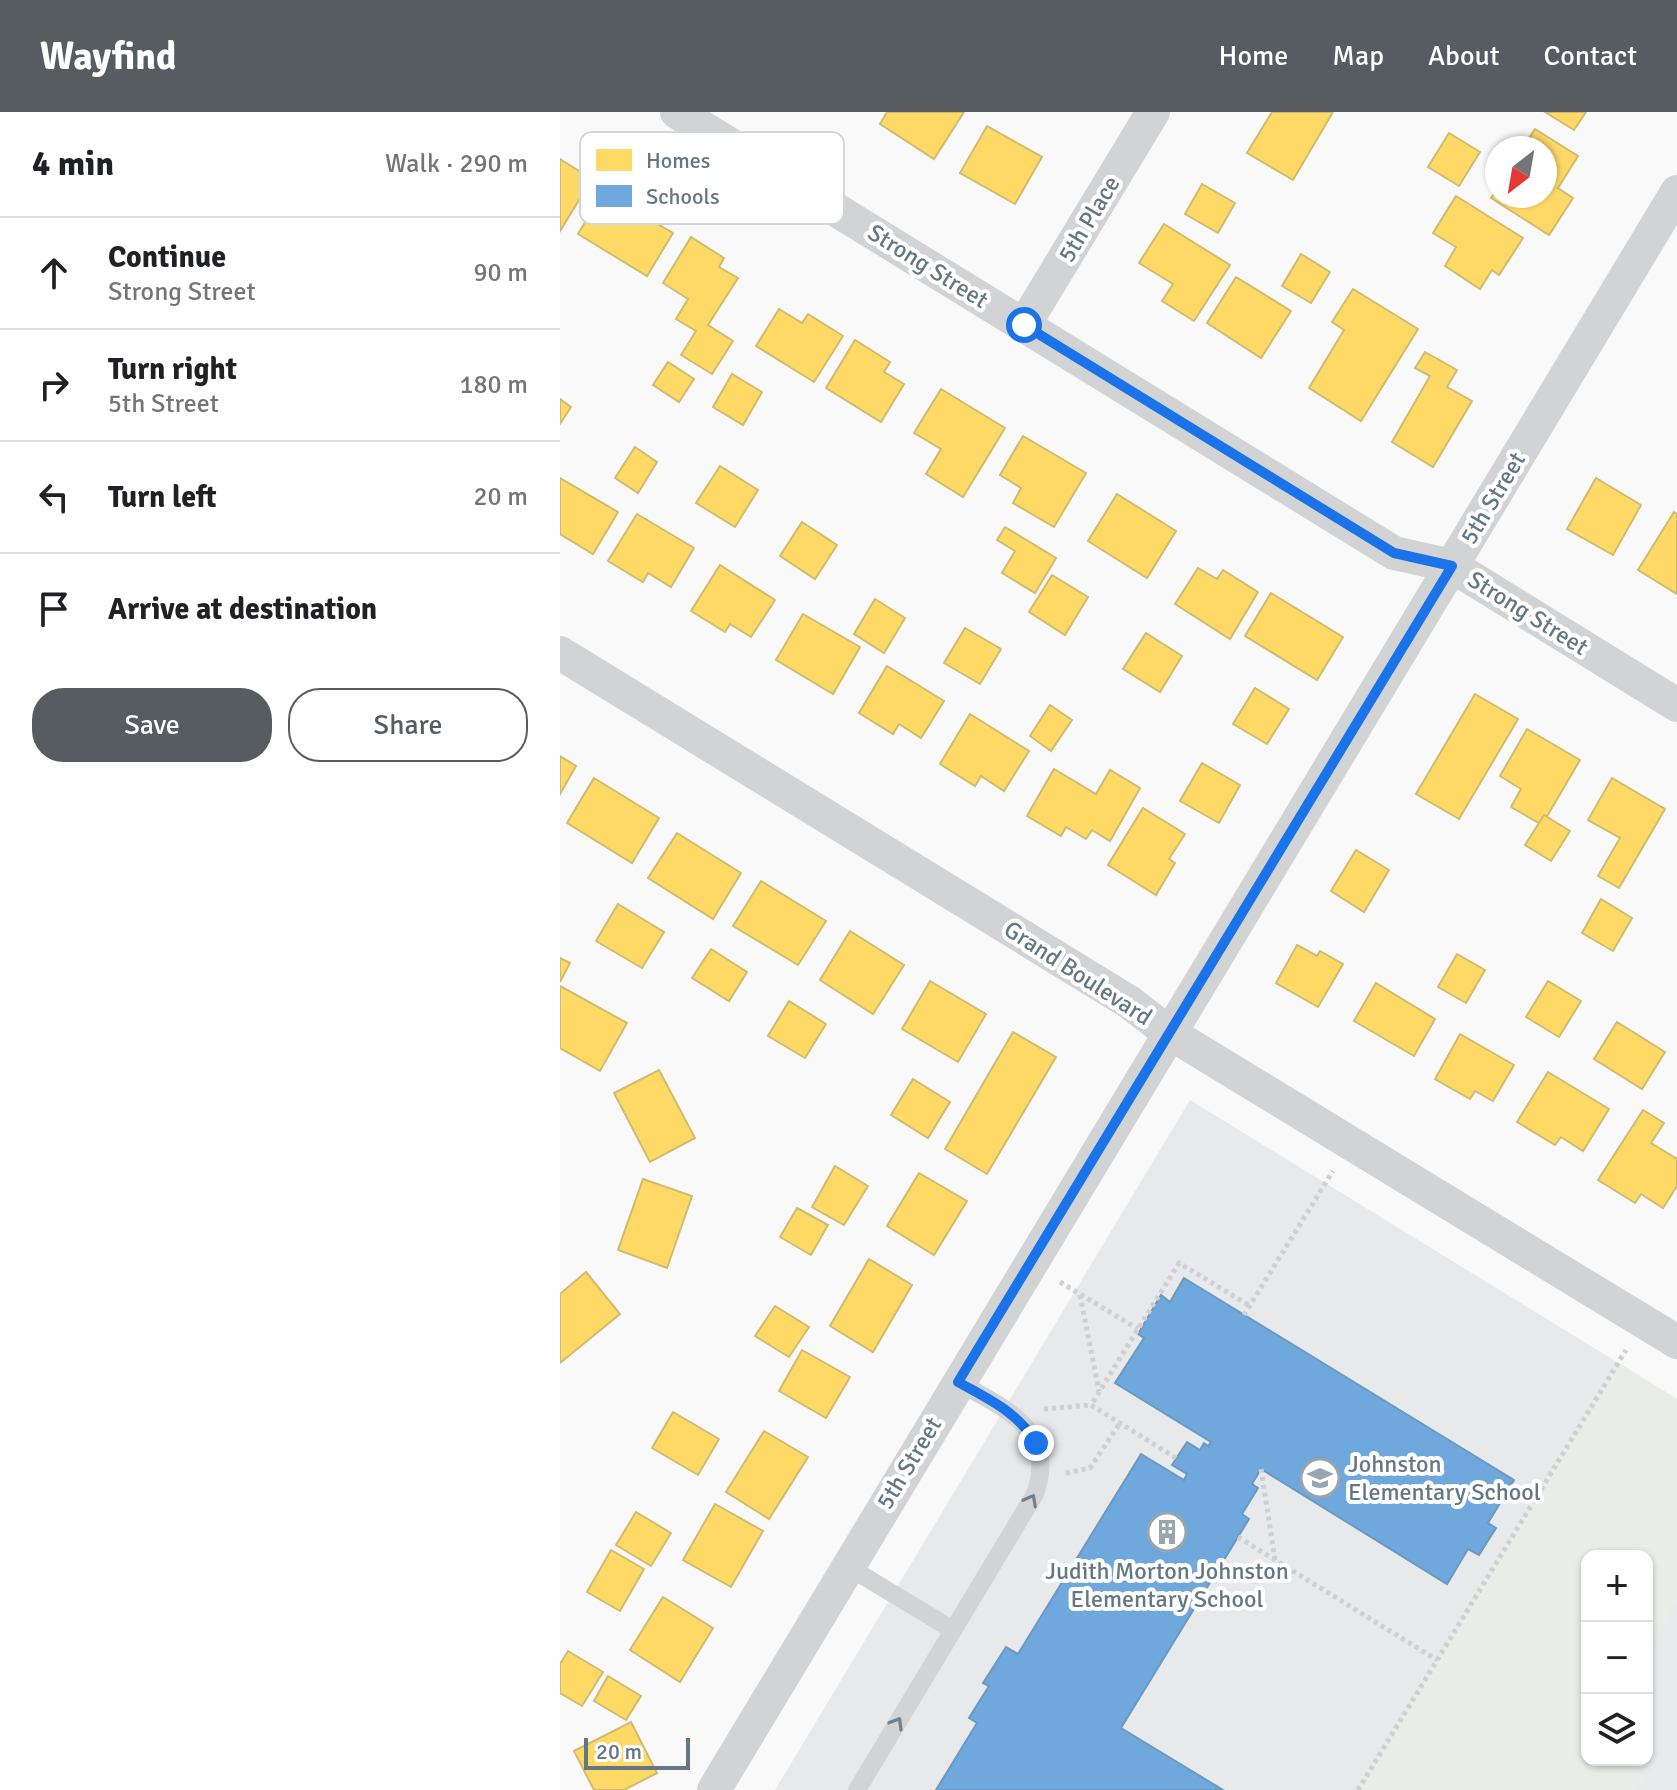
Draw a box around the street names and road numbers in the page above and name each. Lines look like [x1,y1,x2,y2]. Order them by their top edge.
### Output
street label: 5th Place [1052,170,1126,268]
street label: Strong Street [862,217,994,315]
street label: 5th Street [1454,446,1532,550]
street label: Strong Street [1462,564,1594,662]
street label: Grand Boulevard [998,914,1158,1032]
street label: 5th Street [870,1411,948,1515]

